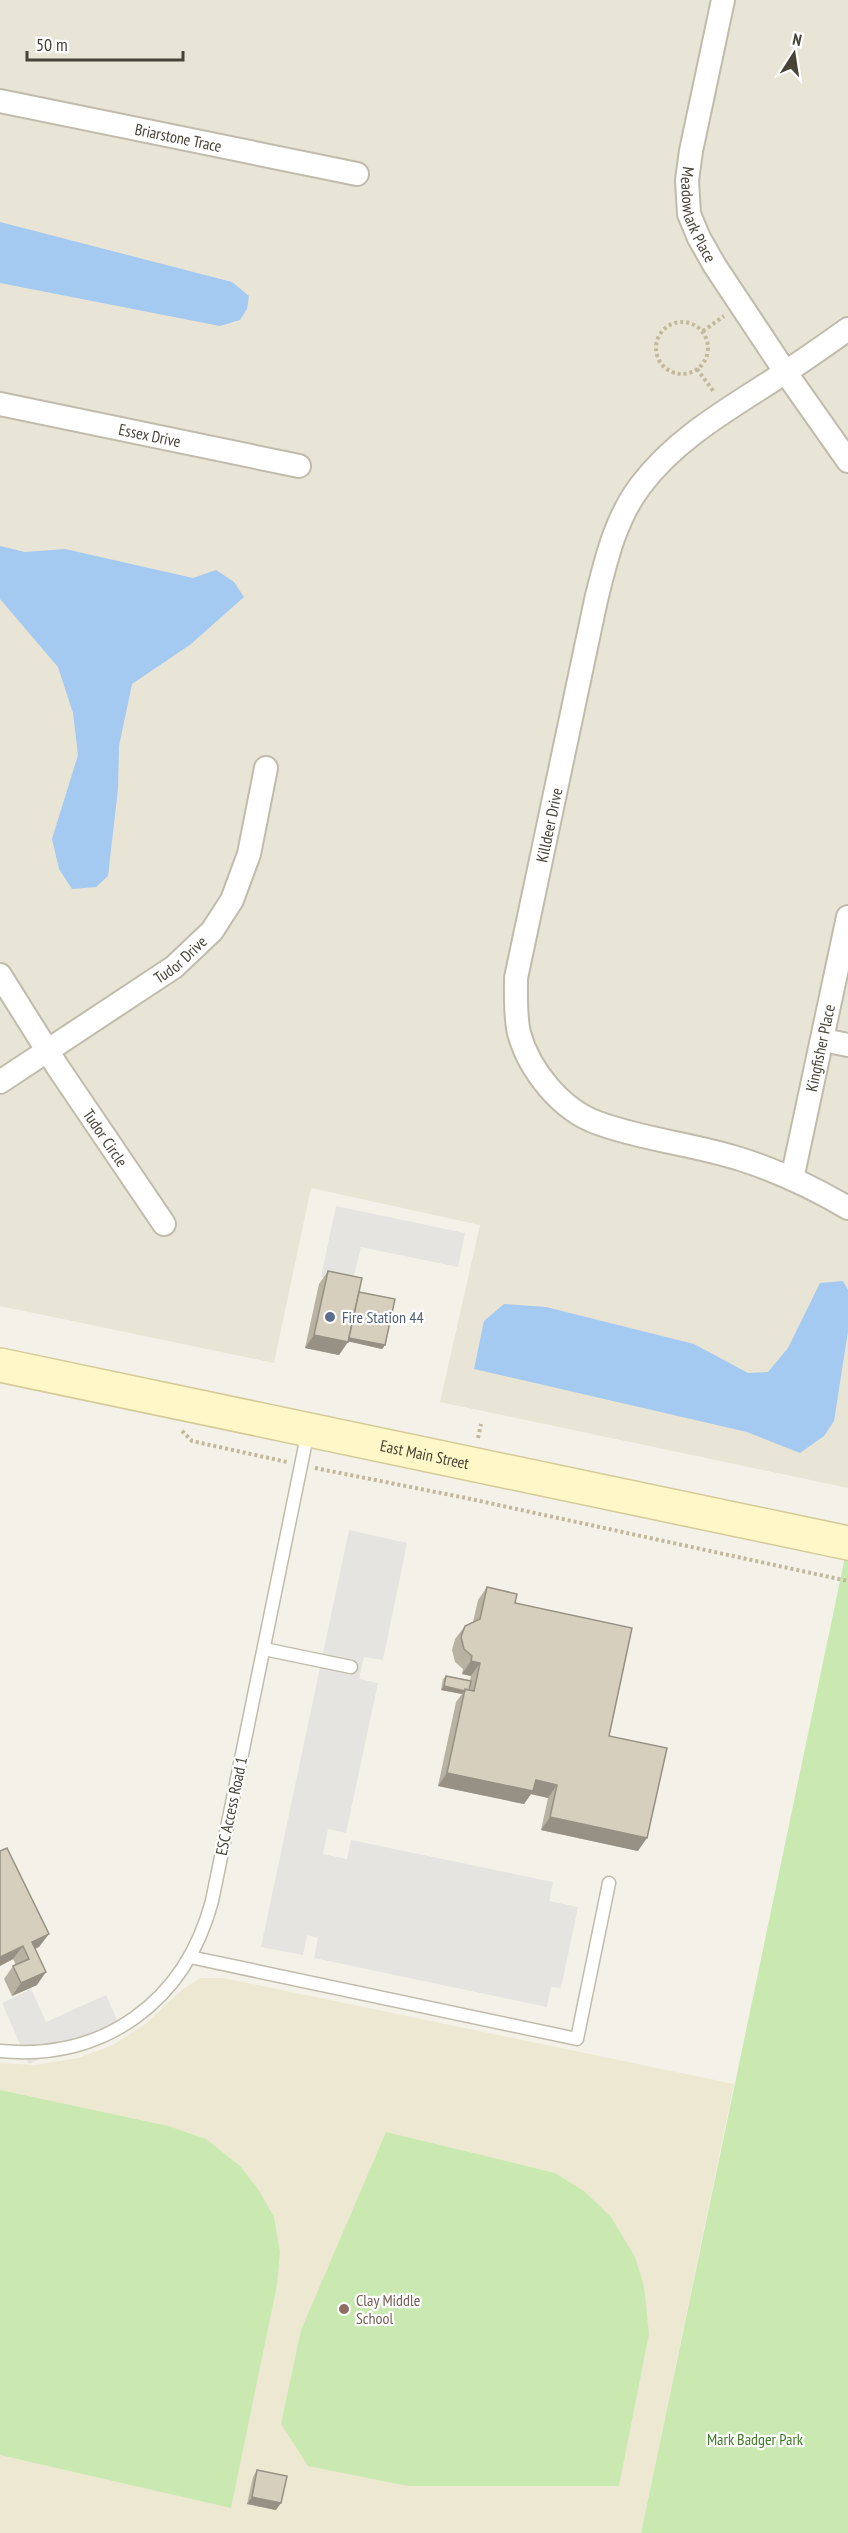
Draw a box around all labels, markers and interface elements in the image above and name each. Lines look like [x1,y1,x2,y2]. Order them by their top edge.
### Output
scale bar [27,24,183,62]
north arrow [764,24,824,84]
text: N [791,29,803,50]
text: 50 m [36,33,68,56]
street label: Briarstone Trace [133,119,223,156]
street label: Meadowlark Place [677,165,721,266]
street label: Essex Drive [117,419,183,451]
street label: Killdeer Drive [531,786,567,864]
street label: Tudor Drive [150,931,211,988]
street label: Kingfisher Place [801,1003,839,1093]
street label: Tudor Circle [79,1105,132,1171]
place label: Fire Station 44 [342,1307,424,1327]
marker: Fire Station 44 [323,1310,337,1324]
street label: East Main Street [379,1435,472,1473]
street label: ESC Access Road 1 [211,1755,251,1857]
place label: Clay Middle School [356,2290,420,2328]
marker: Clay Middle School [337,2302,351,2316]
park label: Mark Badger Park [707,2429,804,2449]

